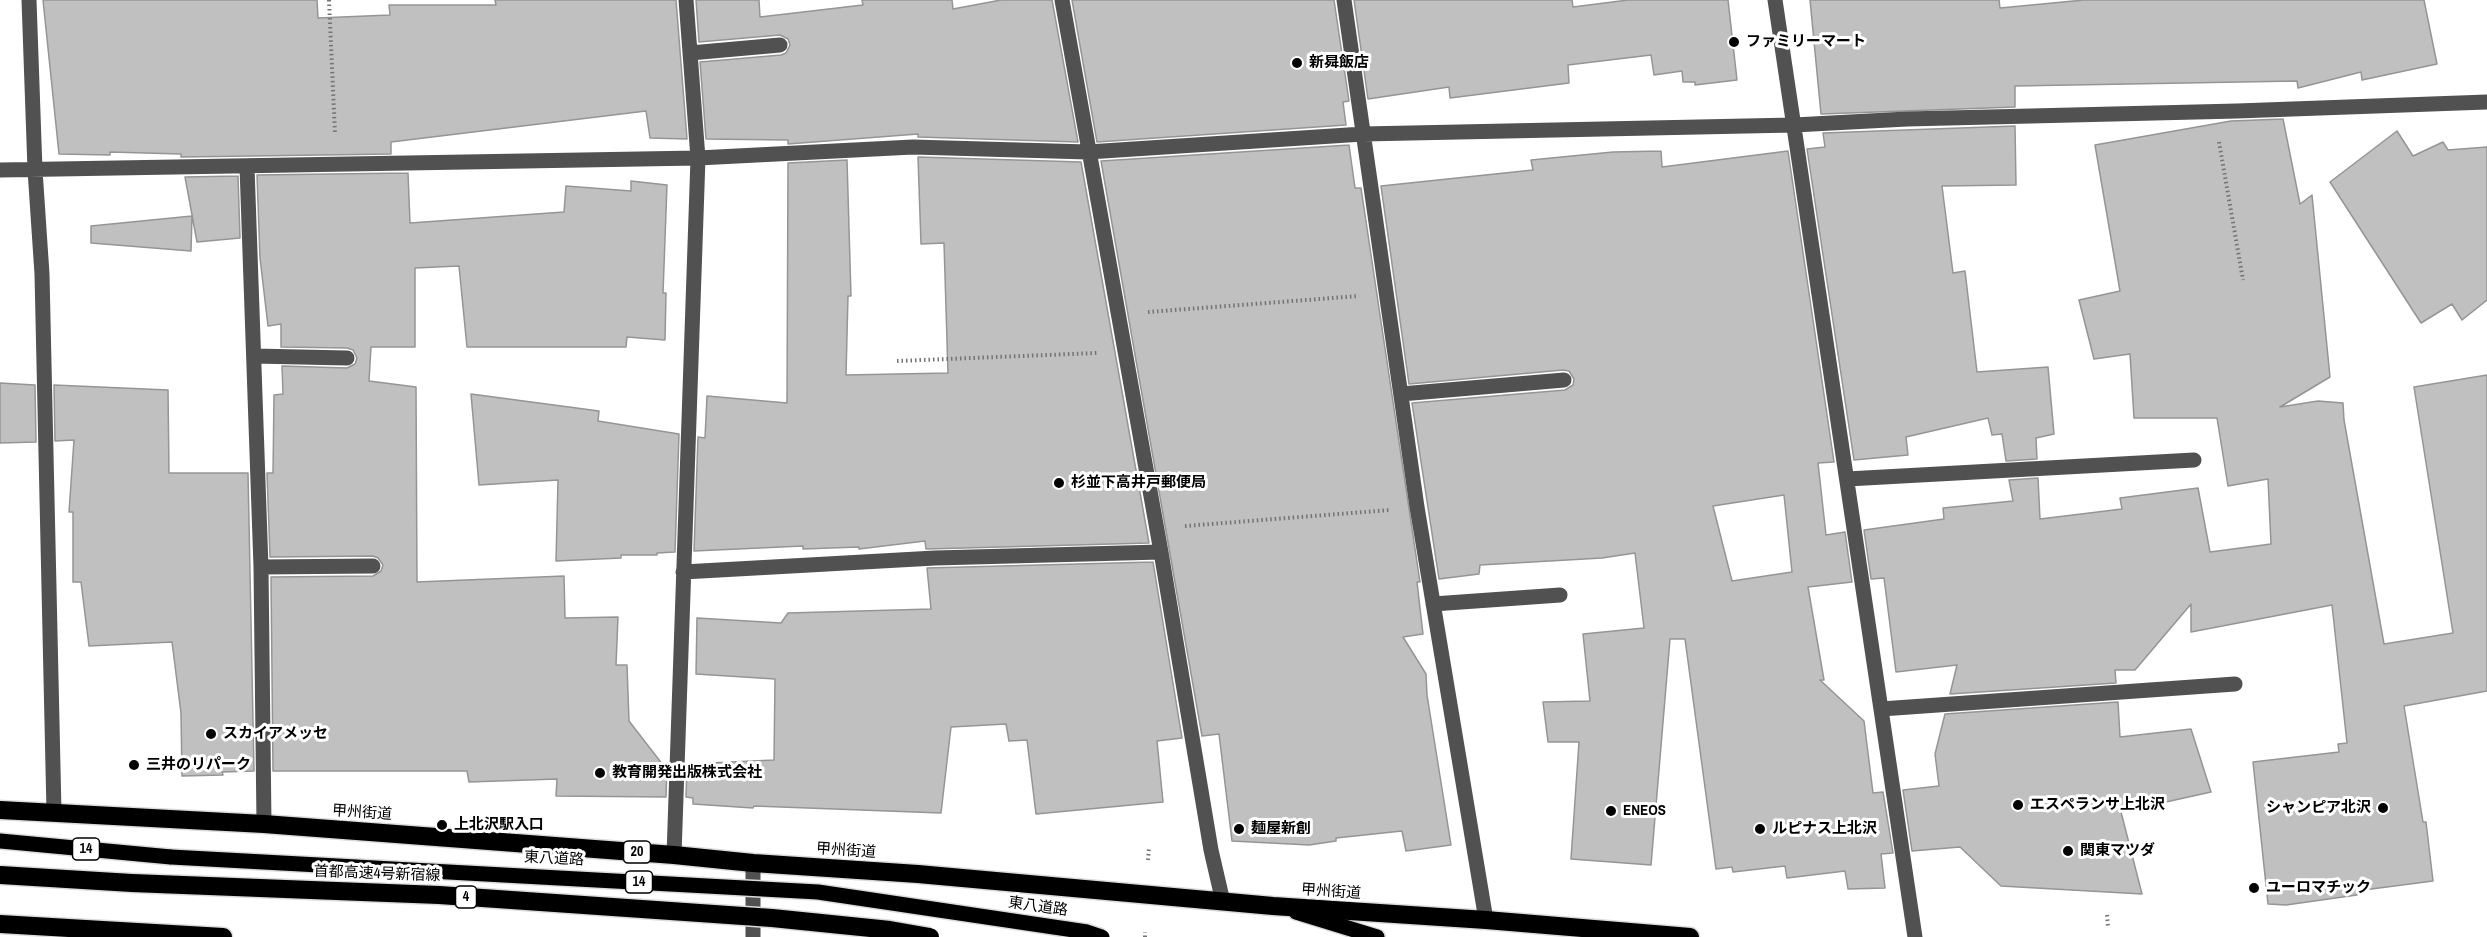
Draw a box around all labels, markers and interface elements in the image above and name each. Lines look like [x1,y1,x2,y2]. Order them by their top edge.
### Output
place label: ファミリーマート [1746,33,1866,51]
marker: ファミリーマート [1727,35,1741,49]
place label: 新曻飯店 [1309,54,1369,72]
marker: 新曻飯店 [1290,56,1304,70]
place label: 杉並下高井戸郵便局 [1071,474,1206,492]
marker: 杉並下高井戸郵便局 [1052,476,1066,490]
place label: スカイアメッセ [223,725,328,743]
marker: スカイアメッセ [204,727,218,741]
place label: 三井のリパーク [146,756,251,774]
marker: 三井のリパーク [127,758,141,772]
place label: 教育開発出版株式会社 [612,764,762,782]
marker: 教育開発出版株式会社 [593,766,607,780]
place label: エスペランサ上北沢 [2030,796,2165,814]
marker: エスペランサ上北沢 [2011,798,2025,812]
place label: シャンピア北沢 [2266,799,2371,817]
marker: シャンピア北沢 [2376,801,2390,815]
street label: 甲州街道 [331,802,393,824]
place label: ENEOS [1623,802,1666,820]
marker: ENEOS [1604,804,1618,818]
place label: 上北沢駅入口 [454,816,544,834]
marker: 上北沢駅入口 [435,818,449,832]
place label: 麺屋新創 [1251,820,1311,838]
place label: ルピナス上北沢 [1772,820,1877,838]
marker: 麺屋新創 [1232,822,1246,836]
marker: ルピナス上北沢 [1753,822,1767,836]
road number: 14 [72,838,100,860]
street label: 甲州街道 [815,840,877,862]
road number: 20 [624,841,650,863]
place label: 関東マツダ [2080,842,2155,860]
marker: 関東マツダ [2061,844,2075,858]
street label: 東八道路 [524,848,584,870]
street label: 首都高速4号新宿線 [313,863,441,885]
road number: 14 [626,871,652,893]
place label: ユーロマチック [2266,879,2371,897]
street label: 甲州街道 [1300,881,1362,903]
marker: ユーロマチック [2247,881,2261,895]
road number: 4 [456,886,476,908]
street label: 東八道路 [1007,894,1069,920]

